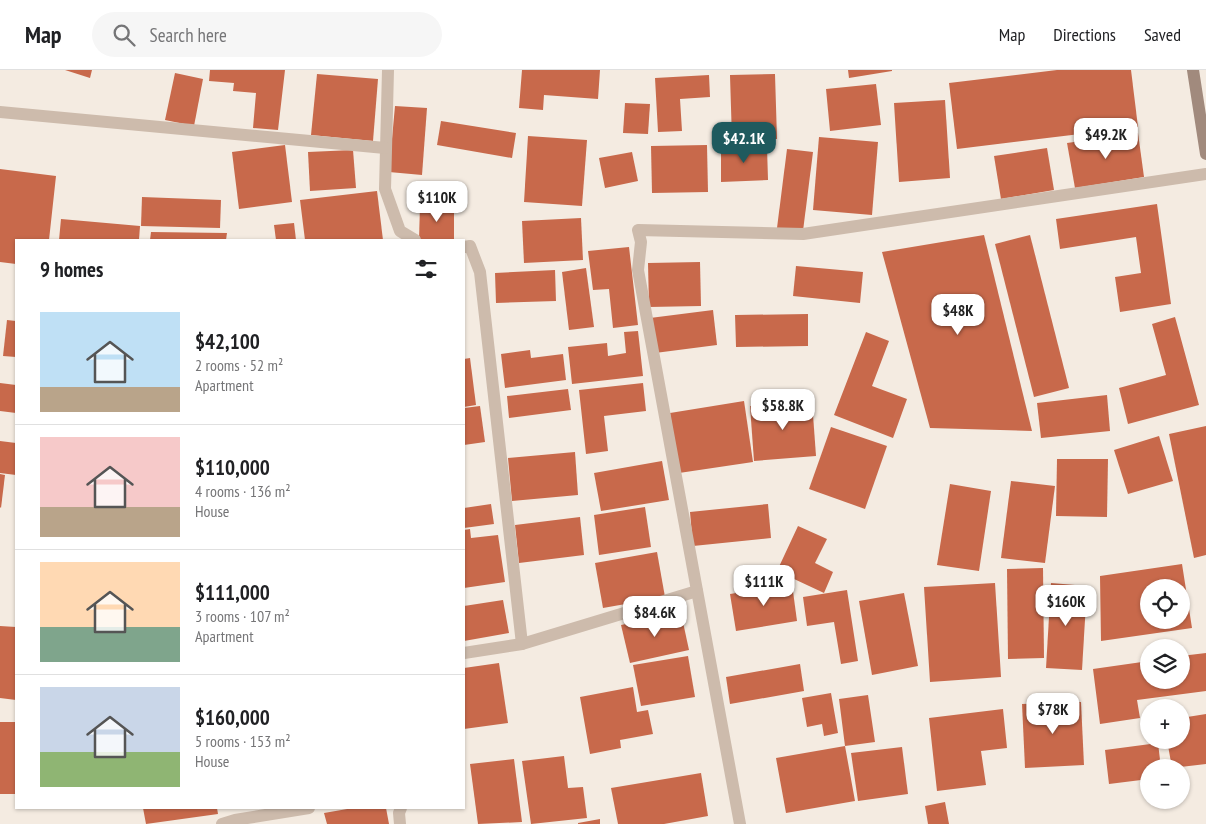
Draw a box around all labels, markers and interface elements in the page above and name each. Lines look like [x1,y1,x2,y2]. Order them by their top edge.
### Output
search box [92,12,442,57]
text: Map [25,19,62,50]
icon: search [110,21,138,49]
text: Search here [150,23,227,47]
text: Map [999,23,1025,46]
text: Directions [1053,23,1116,46]
text: Saved [1144,23,1181,46]
pin: $49.2K [1065,118,1147,160]
pin: $42.1K [703,122,785,164]
text: $49.2K [1085,124,1127,144]
text: $42.1K [723,128,765,148]
pin: $110K [402,180,472,223]
text: $110K [418,187,456,207]
icon: filters [412,255,440,283]
text: 9 homes [40,256,103,283]
pin: $48K [928,294,988,336]
text: $48K [942,300,974,320]
text: $42,100 [195,328,260,355]
icon: home [80,332,140,392]
text: 2 rooms · 52 m² [195,355,283,375]
text: Apartment [195,375,254,395]
pin: $58.8K [742,388,824,431]
text: $58.8K [762,395,804,415]
text: $110,000 [195,454,270,481]
icon: home [80,457,140,517]
text: 4 rooms · 136 m² [195,481,291,501]
text: House [195,501,229,521]
pin: $111K [729,564,799,607]
text: $111K [745,571,783,591]
text: $111,000 [195,579,270,606]
map controls [1140,579,1190,809]
button: locate [1140,579,1190,629]
icon: home [80,582,140,642]
pin: $160K [1031,584,1101,627]
text: $160K [1047,591,1085,611]
pin: $84.6K [614,596,696,638]
text: $84.6K [634,602,676,622]
text: 3 rooms · 107 m² [195,606,290,626]
text: Apartment [195,626,254,646]
button: layers [1140,639,1190,689]
pin: $78K [1023,692,1083,735]
text: $78K [1037,699,1069,719]
button: + [1140,699,1190,749]
text: $160,000 [195,704,270,731]
icon: home [80,707,140,767]
text: 5 rooms · 153 m² [195,731,291,751]
text: House [195,751,229,771]
button: − [1140,759,1190,809]

